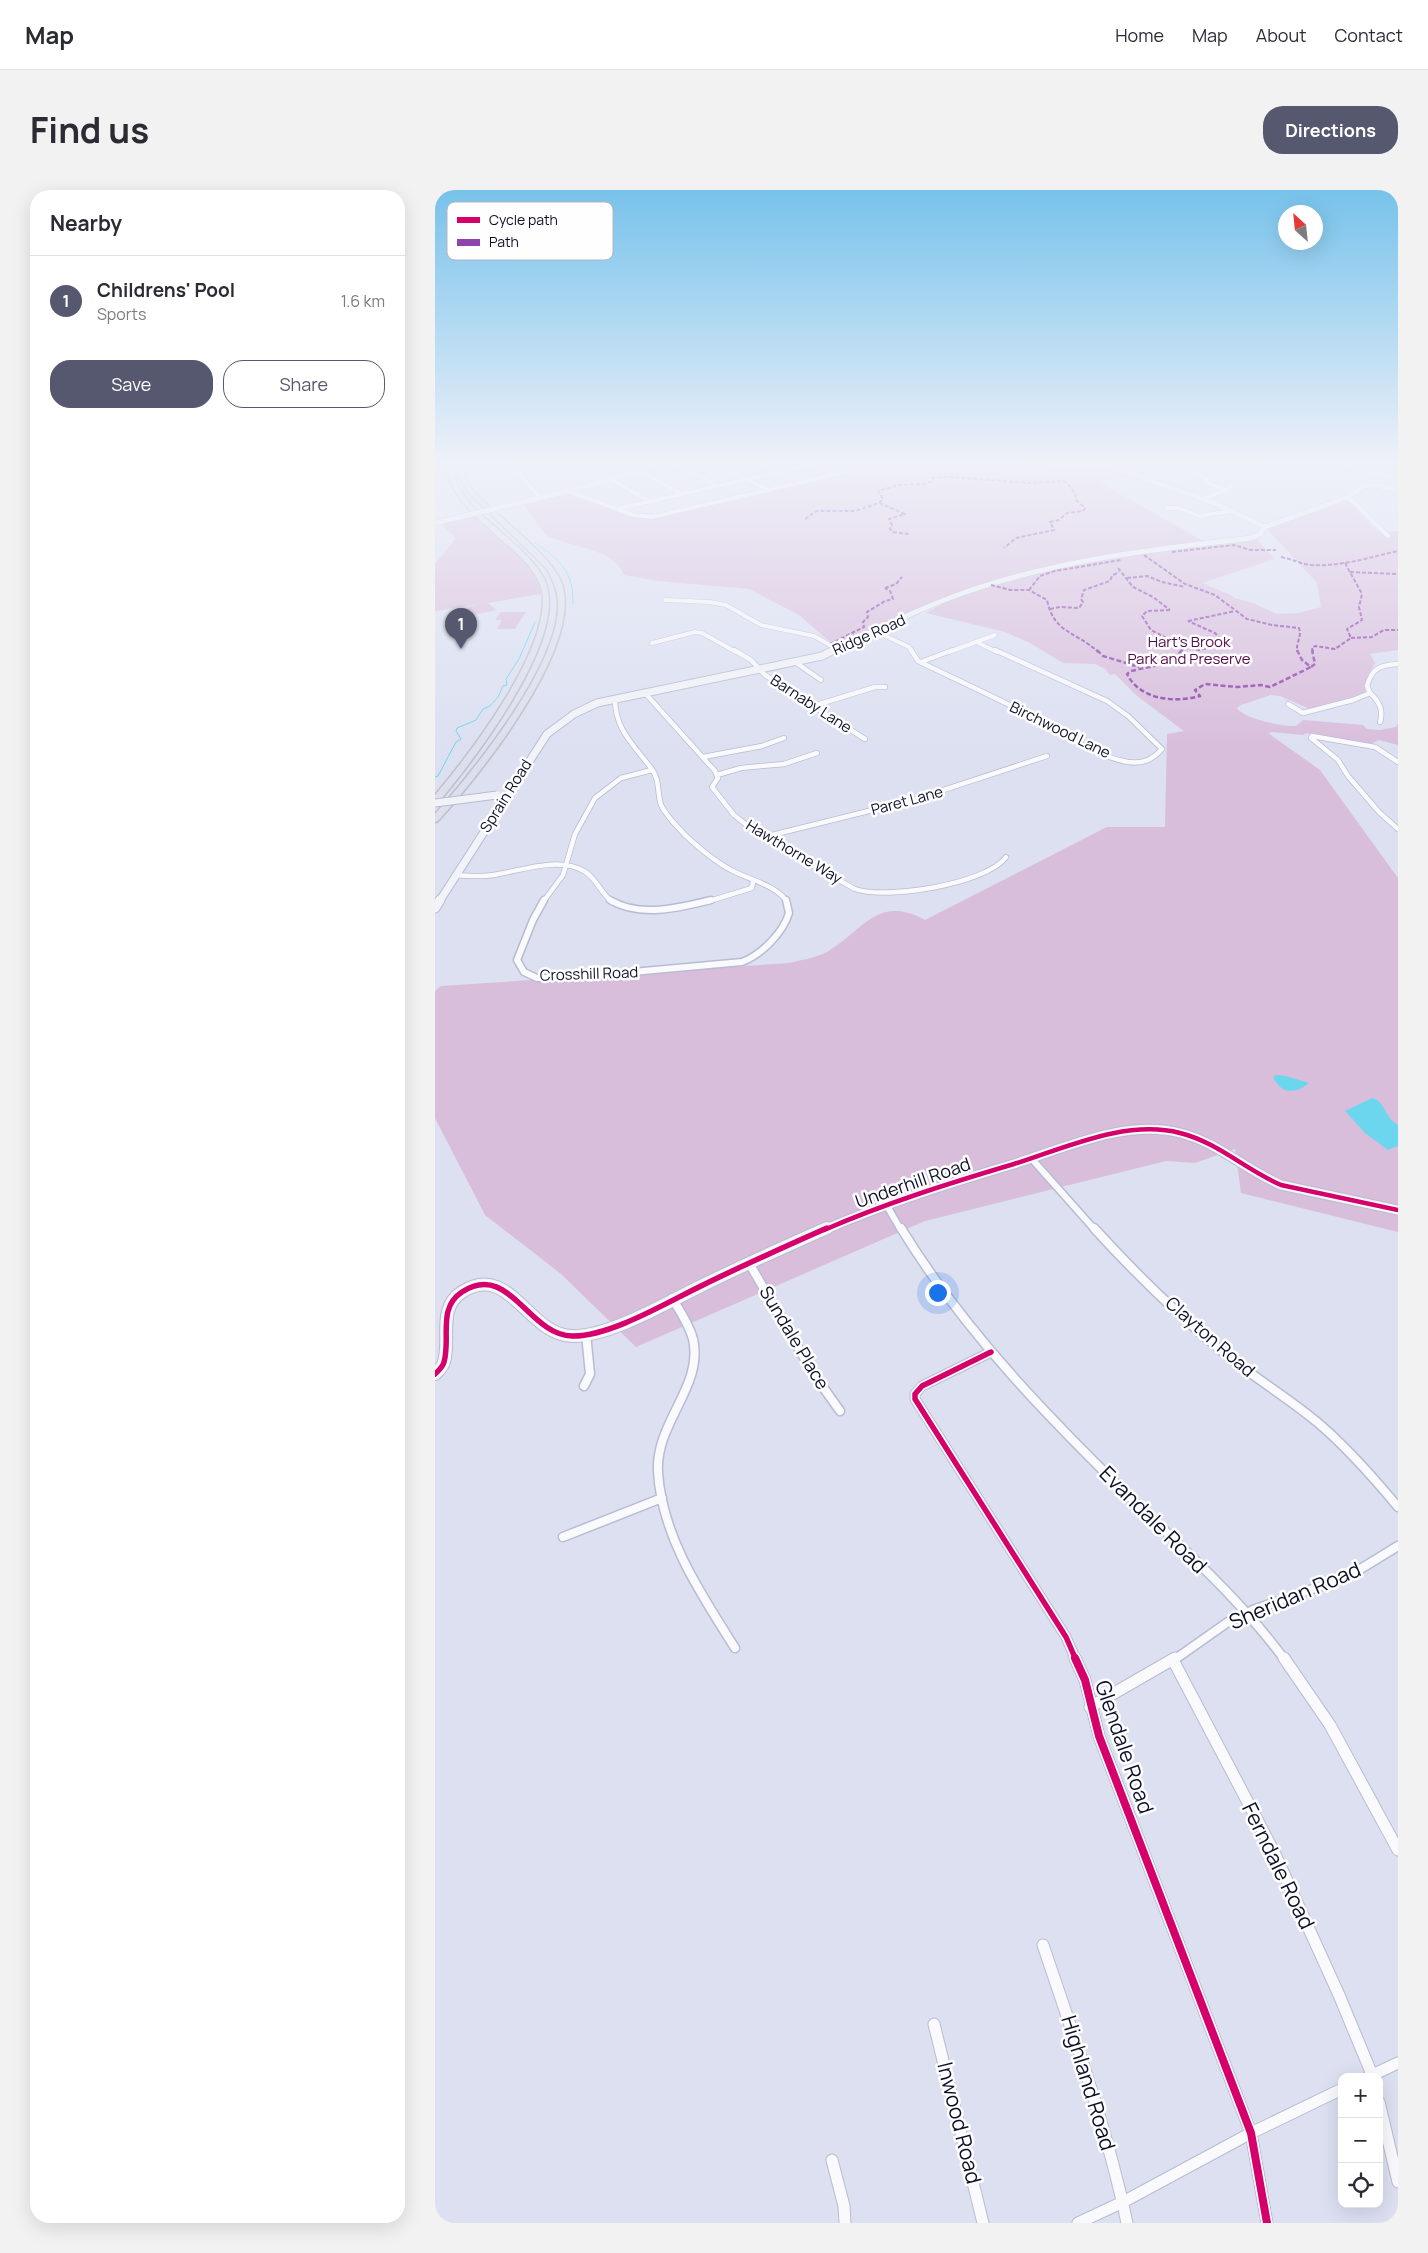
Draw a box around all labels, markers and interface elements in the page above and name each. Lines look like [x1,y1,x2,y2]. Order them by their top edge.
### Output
text: Map [25,18,74,51]
text: Home [1115,23,1164,47]
text: Map [1192,23,1228,47]
text: About [1256,23,1306,47]
text: Contact [1334,23,1403,47]
text: Find us [30,106,149,154]
button: Directions [1263,106,1398,154]
legend [447,202,613,260]
north arrow [1278,205,1323,250]
text: Nearby [50,209,122,237]
text: Cycle path [489,210,558,229]
text: Path [489,232,519,251]
text: Childrens' Pool [97,277,235,303]
text: 1 [62,290,70,312]
text: 1.6 km [341,290,385,312]
text: Sports [97,303,146,325]
button: Save [50,360,213,408]
button: Share [223,360,385,408]
pin: 1 [445,608,477,649]
street label: Ridge Road [829,609,909,660]
park label: Hart's Brook Park and Preserve [1127,631,1251,669]
street label: Barnaby Lane [766,669,856,738]
street label: Birchwood Lane [1006,696,1114,763]
street label: Sprain Road [475,755,536,836]
street label: Paret Lane [869,781,945,820]
street label: Hawthorne Way [742,815,846,889]
street label: Crosshill Road [539,961,639,986]
street label: Underhill Road [852,1151,974,1213]
your location [925,1280,951,1306]
street label: Sundale Place [755,1281,835,1394]
street label: Clayton Road [1161,1291,1260,1382]
street label: Evandale Road [1094,1459,1214,1579]
street label: Sheridan Road [1224,1555,1365,1635]
street label: Glendale Road [1089,1676,1161,1817]
street label: Ferndale Road [1236,1798,1322,1934]
street label: Highland Road [1055,2012,1123,2154]
street label: Inwood Road [931,2059,989,2186]
map controls [1338,2073,1383,2208]
button: + [1338,2073,1383,2118]
button: − [1338,2118,1383,2163]
button: locate [1338,2163,1383,2208]

